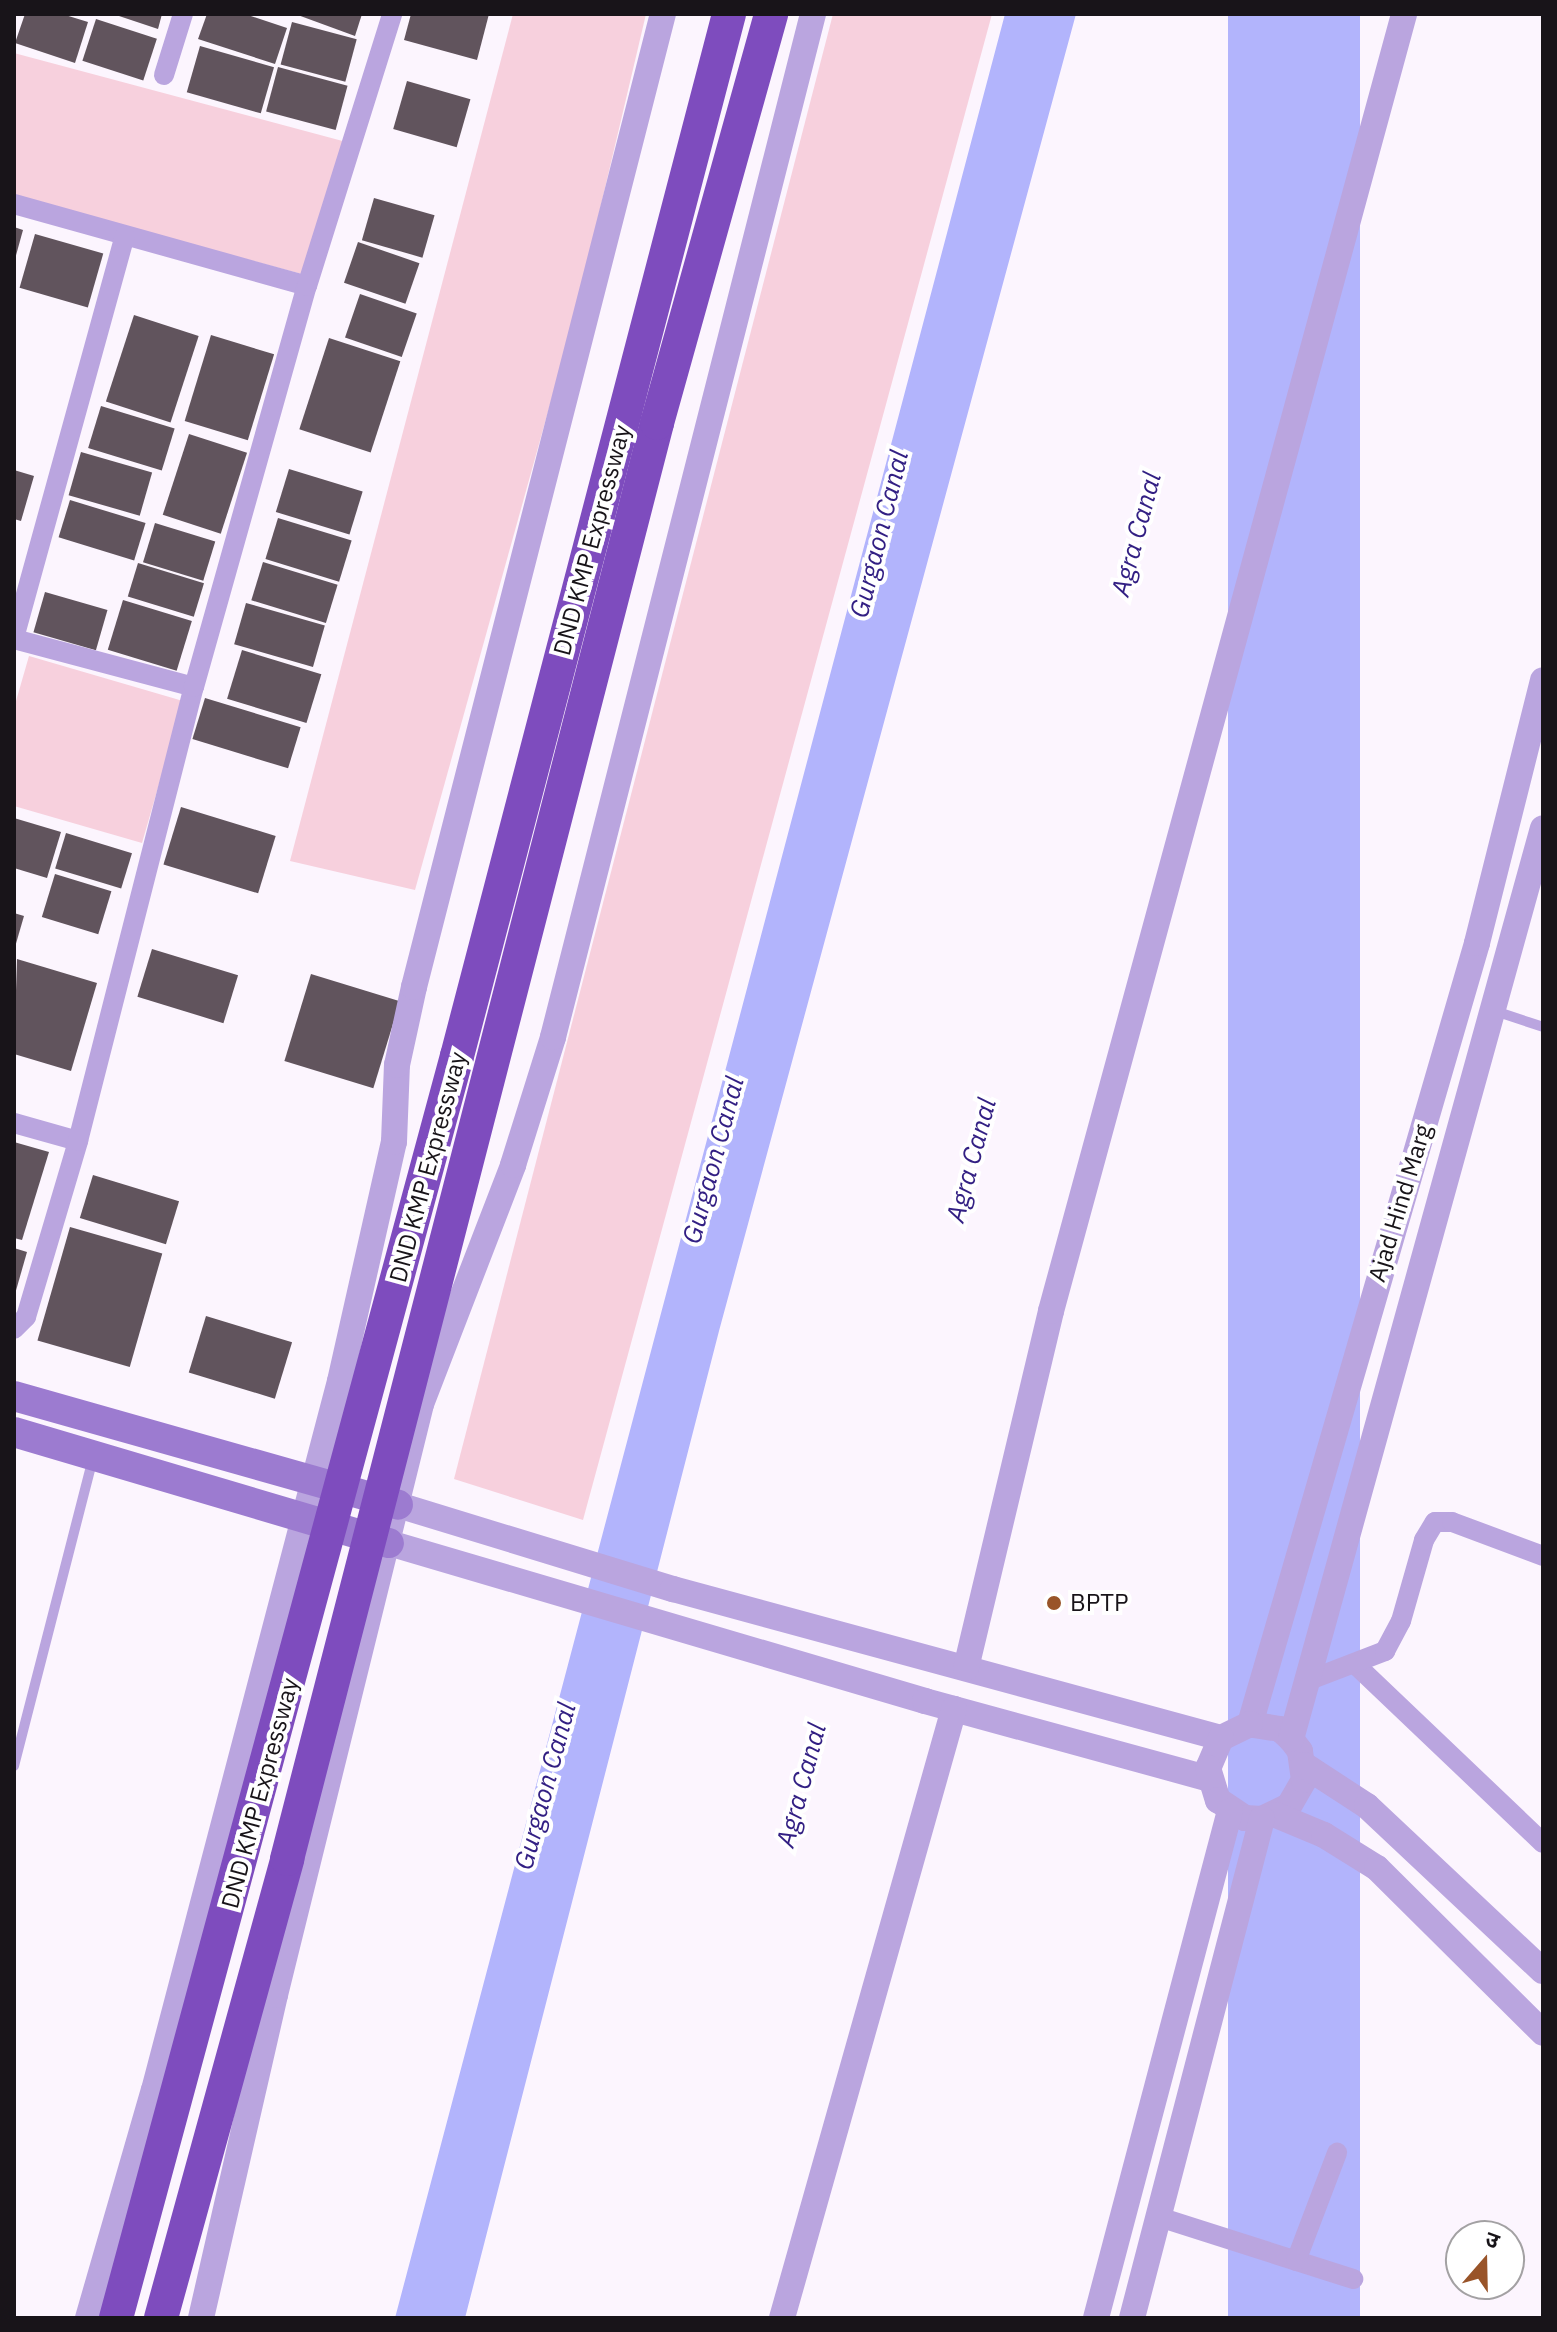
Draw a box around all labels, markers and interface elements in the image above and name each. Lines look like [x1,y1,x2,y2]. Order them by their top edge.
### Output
street label: DND KMP Expressway [547,422,637,658]
water label: Gurgaon Canal [843,447,915,621]
water label: Agra Canal [1104,469,1168,599]
street label: DND KMP Expressway [383,1049,473,1285]
water label: Gurgaon Canal [676,1073,750,1247]
water label: Agra Canal [939,1095,1003,1225]
street label: Ajad Hind Marg [1362,1121,1438,1285]
place label: BPTP [1070,1589,1128,1617]
marker: BPTP [1045,1594,1063,1612]
street label: DND KMP Expressway [215,1675,305,1911]
water label: Gurgaon Canal [508,1699,582,1873]
water label: Agra Canal [769,1720,833,1850]
north arrow [1445,2220,1525,2300]
text: उ [1482,2223,1504,2255]

